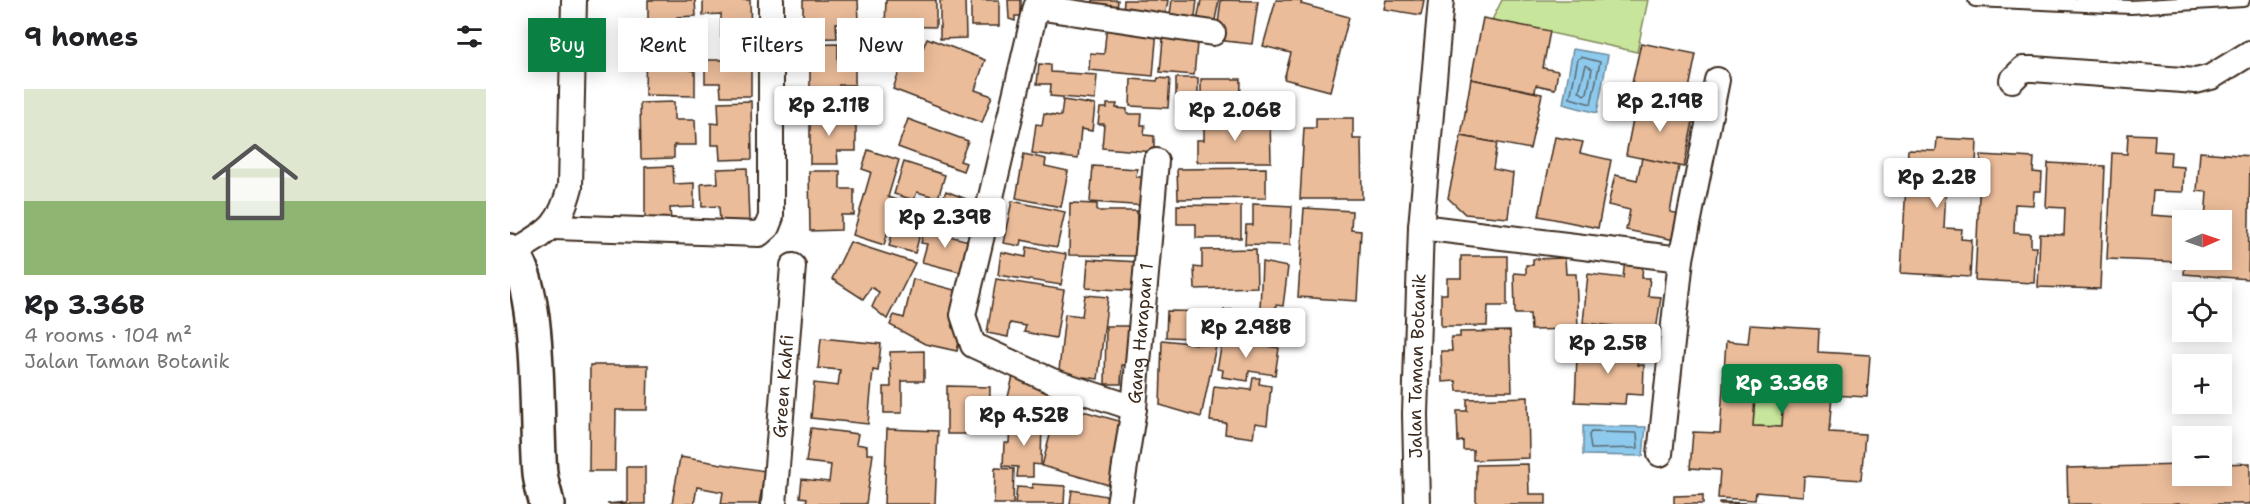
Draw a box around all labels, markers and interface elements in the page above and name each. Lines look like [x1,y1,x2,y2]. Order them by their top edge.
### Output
chip: Buy [528,18,606,72]
chip: Rent [618,18,708,72]
chip: Filters [720,18,825,72]
chip: New [837,18,924,72]
text: 9 homes [24,19,138,54]
icon: filters [453,20,486,53]
pin: Rp 2.19B [1598,82,1722,133]
pin: Rp 2.11B [767,86,891,137]
text: Rp 2.19B [1617,88,1703,114]
pin: Rp 2.06B [1173,91,1297,142]
text: Rp 2.11B [788,92,870,118]
text: Rp 2.06B [1189,97,1281,123]
icon: home [201,128,309,236]
pin: Rp 2.2B [1882,158,1992,209]
text: Rp 2.2B [1898,164,1976,190]
pin: Rp 2.39B [883,198,1007,249]
text: Rp 2.39B [899,204,991,230]
north arrow [2172,210,2232,270]
map controls [2172,210,2232,486]
street label: Gang Harapan 1 [1122,262,1159,405]
street label: Jalan Taman Botanik [1403,273,1432,459]
button: locate [2172,282,2232,342]
text: Rp 3.36B [24,287,145,322]
pin: Rp 2.98B [1184,308,1308,359]
text: Rp 2.98B [1200,314,1292,340]
text: 4 rooms · 104 m² [24,322,192,348]
pin: Rp 2.5B [1553,324,1663,375]
text: Rp 2.5B [1569,330,1647,356]
street label: Green Kahfi [767,334,799,439]
text: Jalan Taman Botanik [24,348,230,374]
button: + [2172,354,2232,414]
pin: Rp 3.36B [1720,364,1844,415]
text: Rp 3.36B [1736,370,1828,396]
pin: Rp 4.52B [962,396,1086,447]
text: Rp 4.52B [979,402,1069,428]
button: − [2172,426,2232,486]

